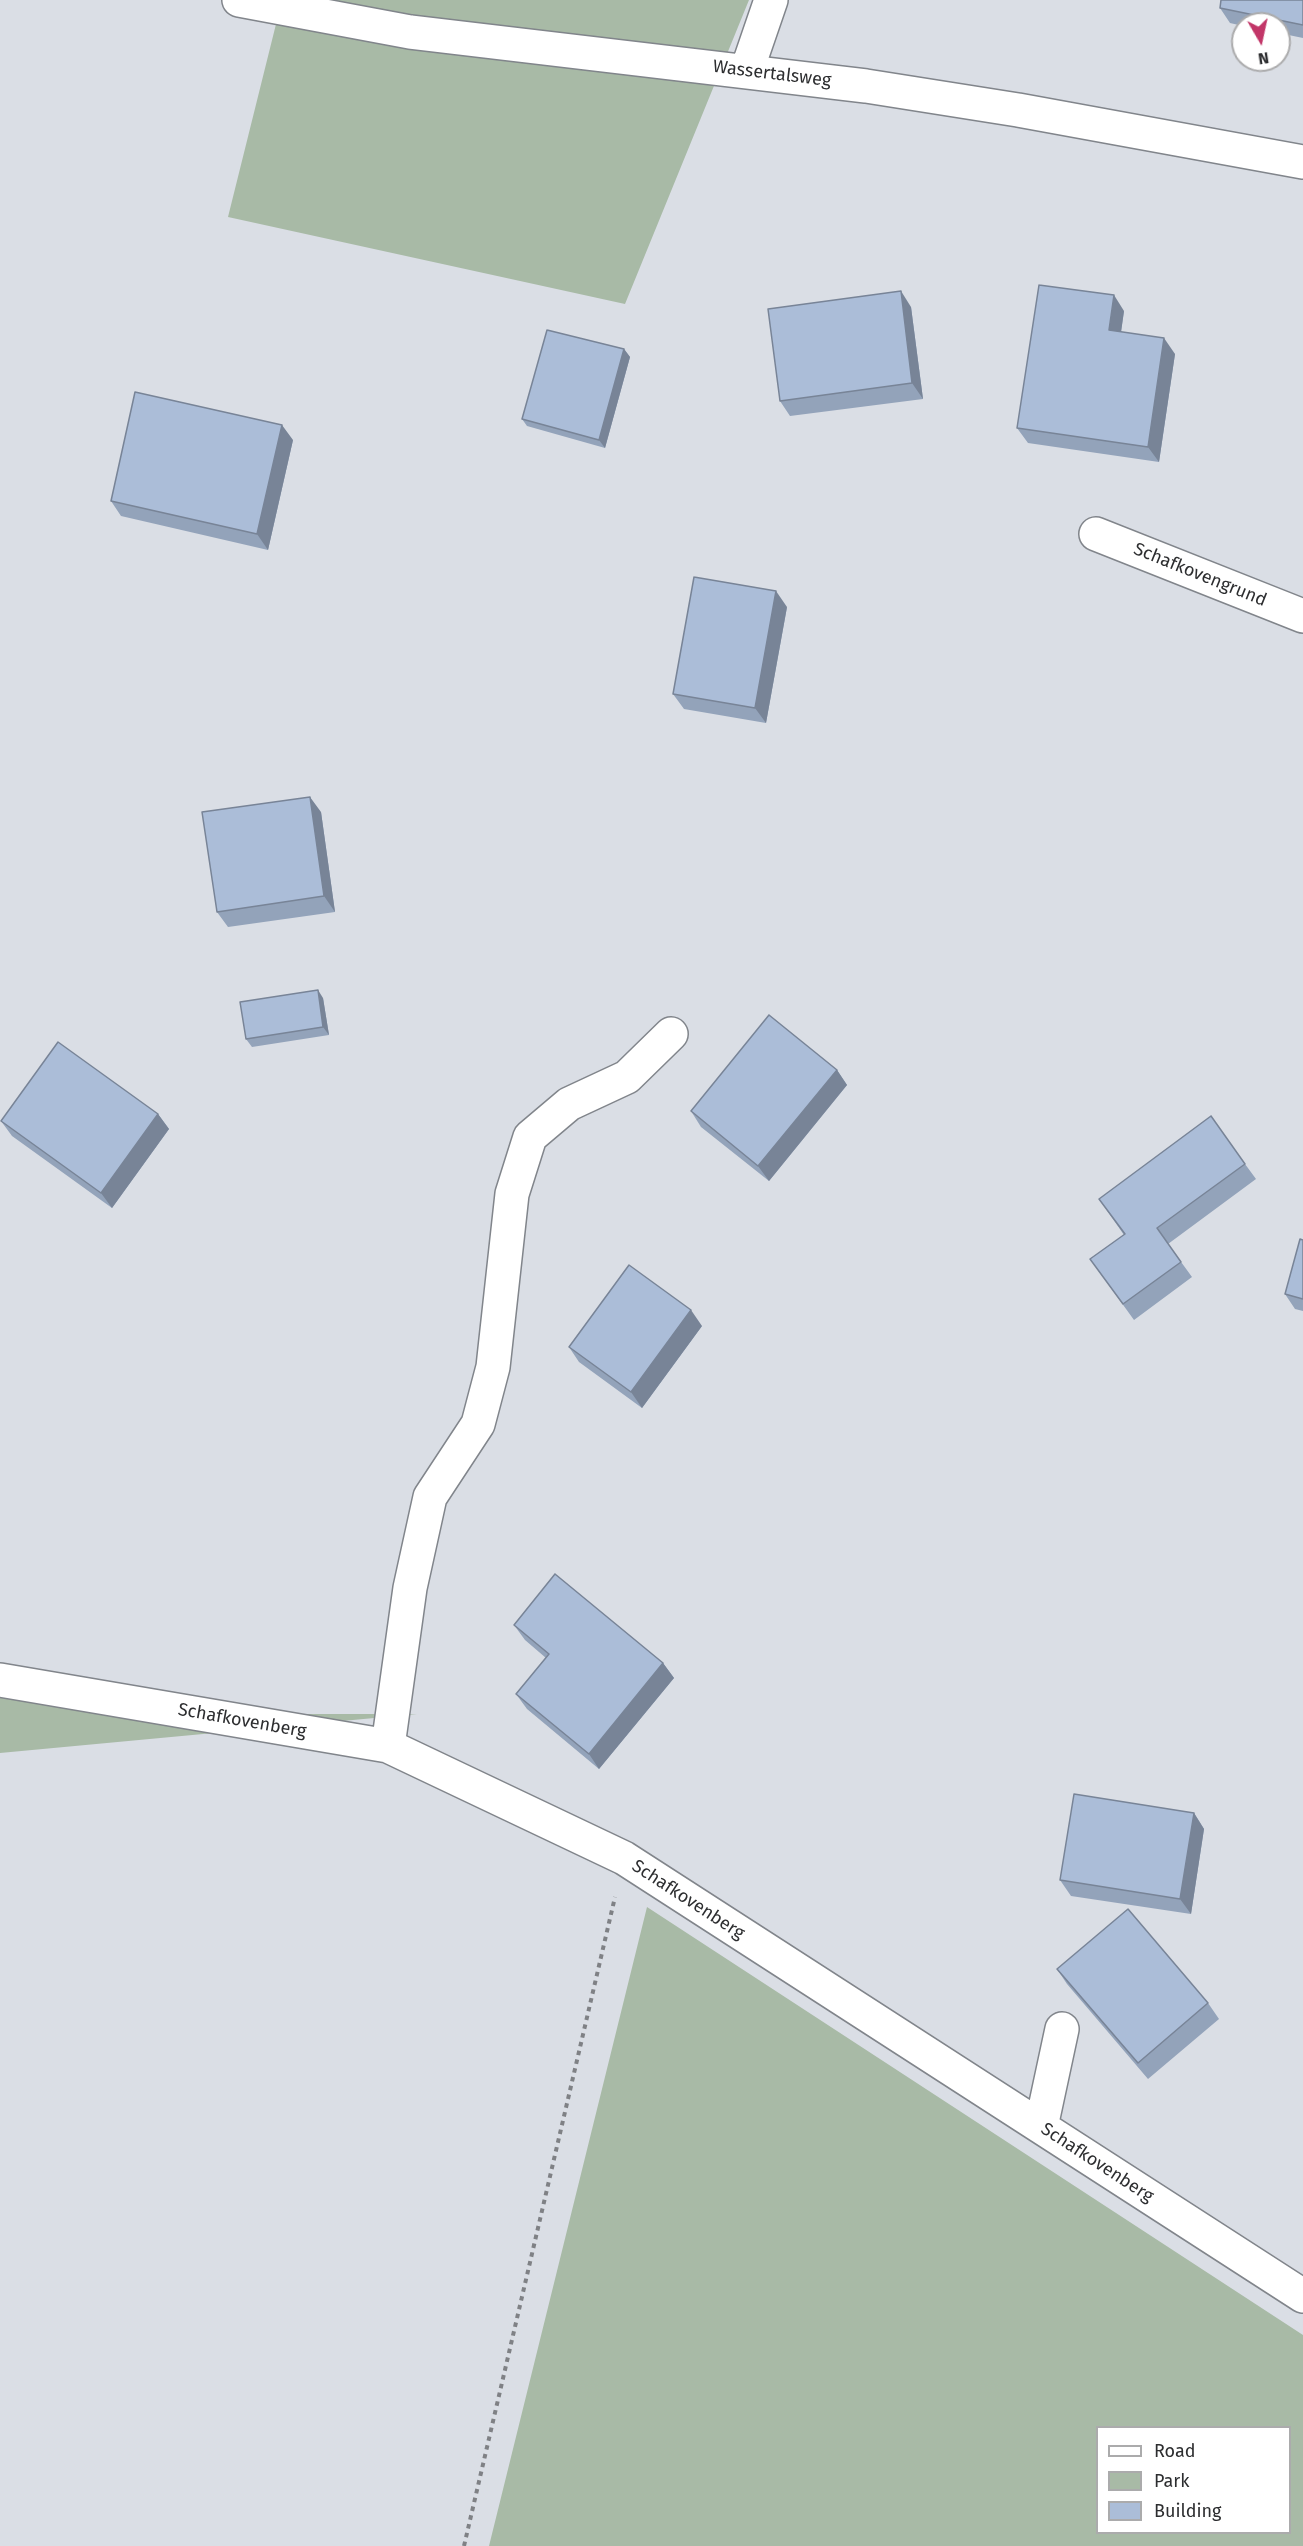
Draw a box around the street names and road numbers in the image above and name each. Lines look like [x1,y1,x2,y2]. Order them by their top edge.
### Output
street label: Wassertalsweg [712,56,832,92]
street label: Schafkovengrund [1130,538,1270,612]
street label: Schafkovenberg [176,1699,308,1743]
street label: Schafkovenberg [628,1856,748,1944]
street label: Schafkovenberg [1037,2119,1157,2207]

